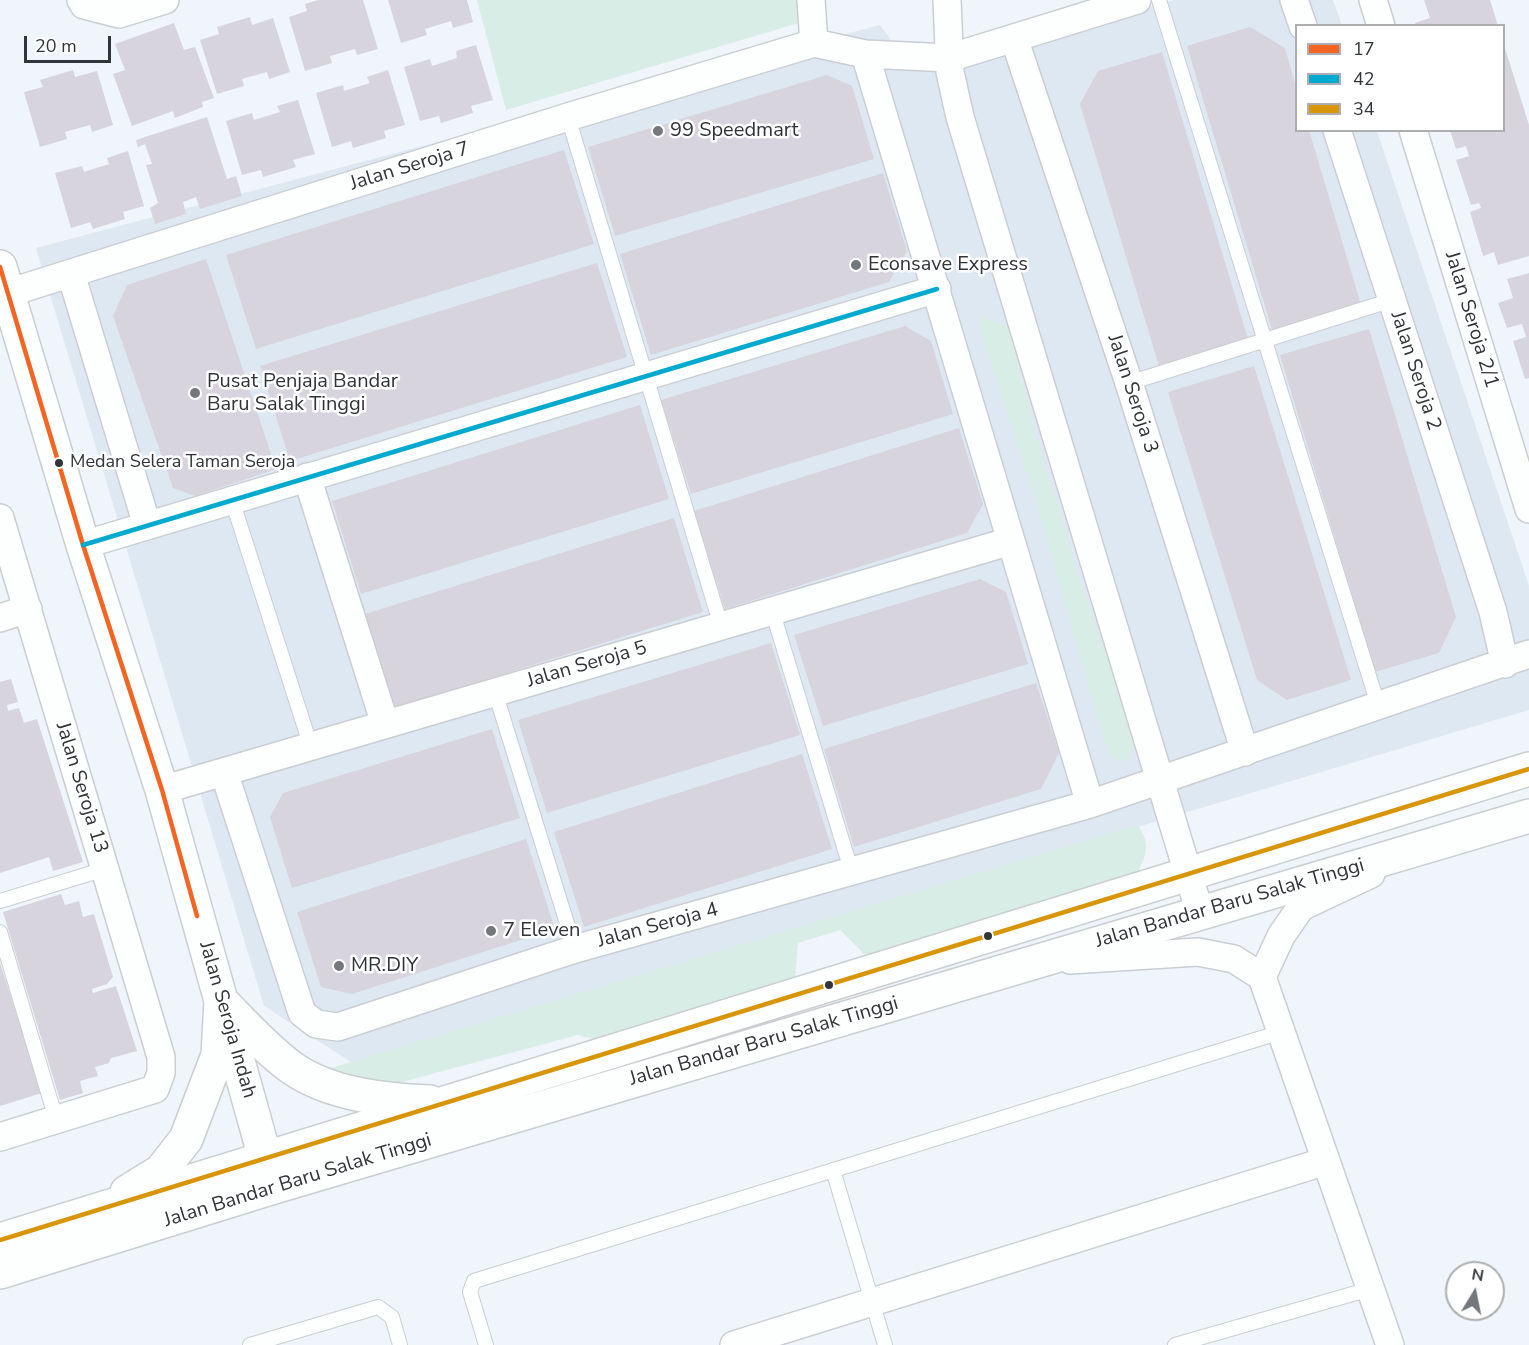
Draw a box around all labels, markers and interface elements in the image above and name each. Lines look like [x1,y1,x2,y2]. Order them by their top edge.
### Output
scale bar [27,24,114,62]
legend [1295,24,1505,132]
text: 20 m [35,34,77,58]
text: 17 [1353,37,1375,61]
text: 42 [1353,67,1375,91]
text: 34 [1353,97,1375,121]
place label: 99 Speedmart [670,119,798,143]
marker: 99 Speedmart [651,124,665,138]
street label: Jalan Seroja 7 [347,137,473,197]
street label: Jalan Seroja 2/1 [1439,249,1503,391]
place label: Econsave Express [868,253,1028,277]
marker: Econsave Express [849,258,863,272]
street label: Jalan Seroja 2 [1384,308,1446,434]
street label: Jalan Seroja 3 [1101,331,1163,457]
place label: Pusat Penjaja Bandar Baru Salak Tinggi [207,370,398,417]
marker: Pusat Penjaja Bandar Baru Salak Tinggi [188,386,202,400]
place label: Medan Selera Taman Seroja [70,452,295,474]
marker: Medan Selera Taman Seroja [53,457,65,469]
street label: Jalan Seroja 5 [524,636,650,694]
street label: Jalan Seroja 13 [50,720,112,856]
street label: Jalan Bandar Baru Salak Tinggi [1093,854,1367,954]
street label: Jalan Seroja 4 [595,898,721,954]
place label: 7 Eleven [503,919,580,943]
marker: 7 Eleven [484,924,498,938]
unlabelled marker [982,930,994,942]
street label: Jalan Seroja Indah [193,939,261,1101]
place label: MR.DIY [351,954,418,978]
marker: MR.DIY [332,959,346,973]
unlabelled marker [823,979,835,991]
street label: Jalan Bandar Baru Salak Tinggi [627,992,901,1092]
street label: Jalan Bandar Baru Salak Tinggi [161,1129,435,1233]
north arrow [1445,1261,1505,1321]
text: N [1470,1263,1486,1287]

